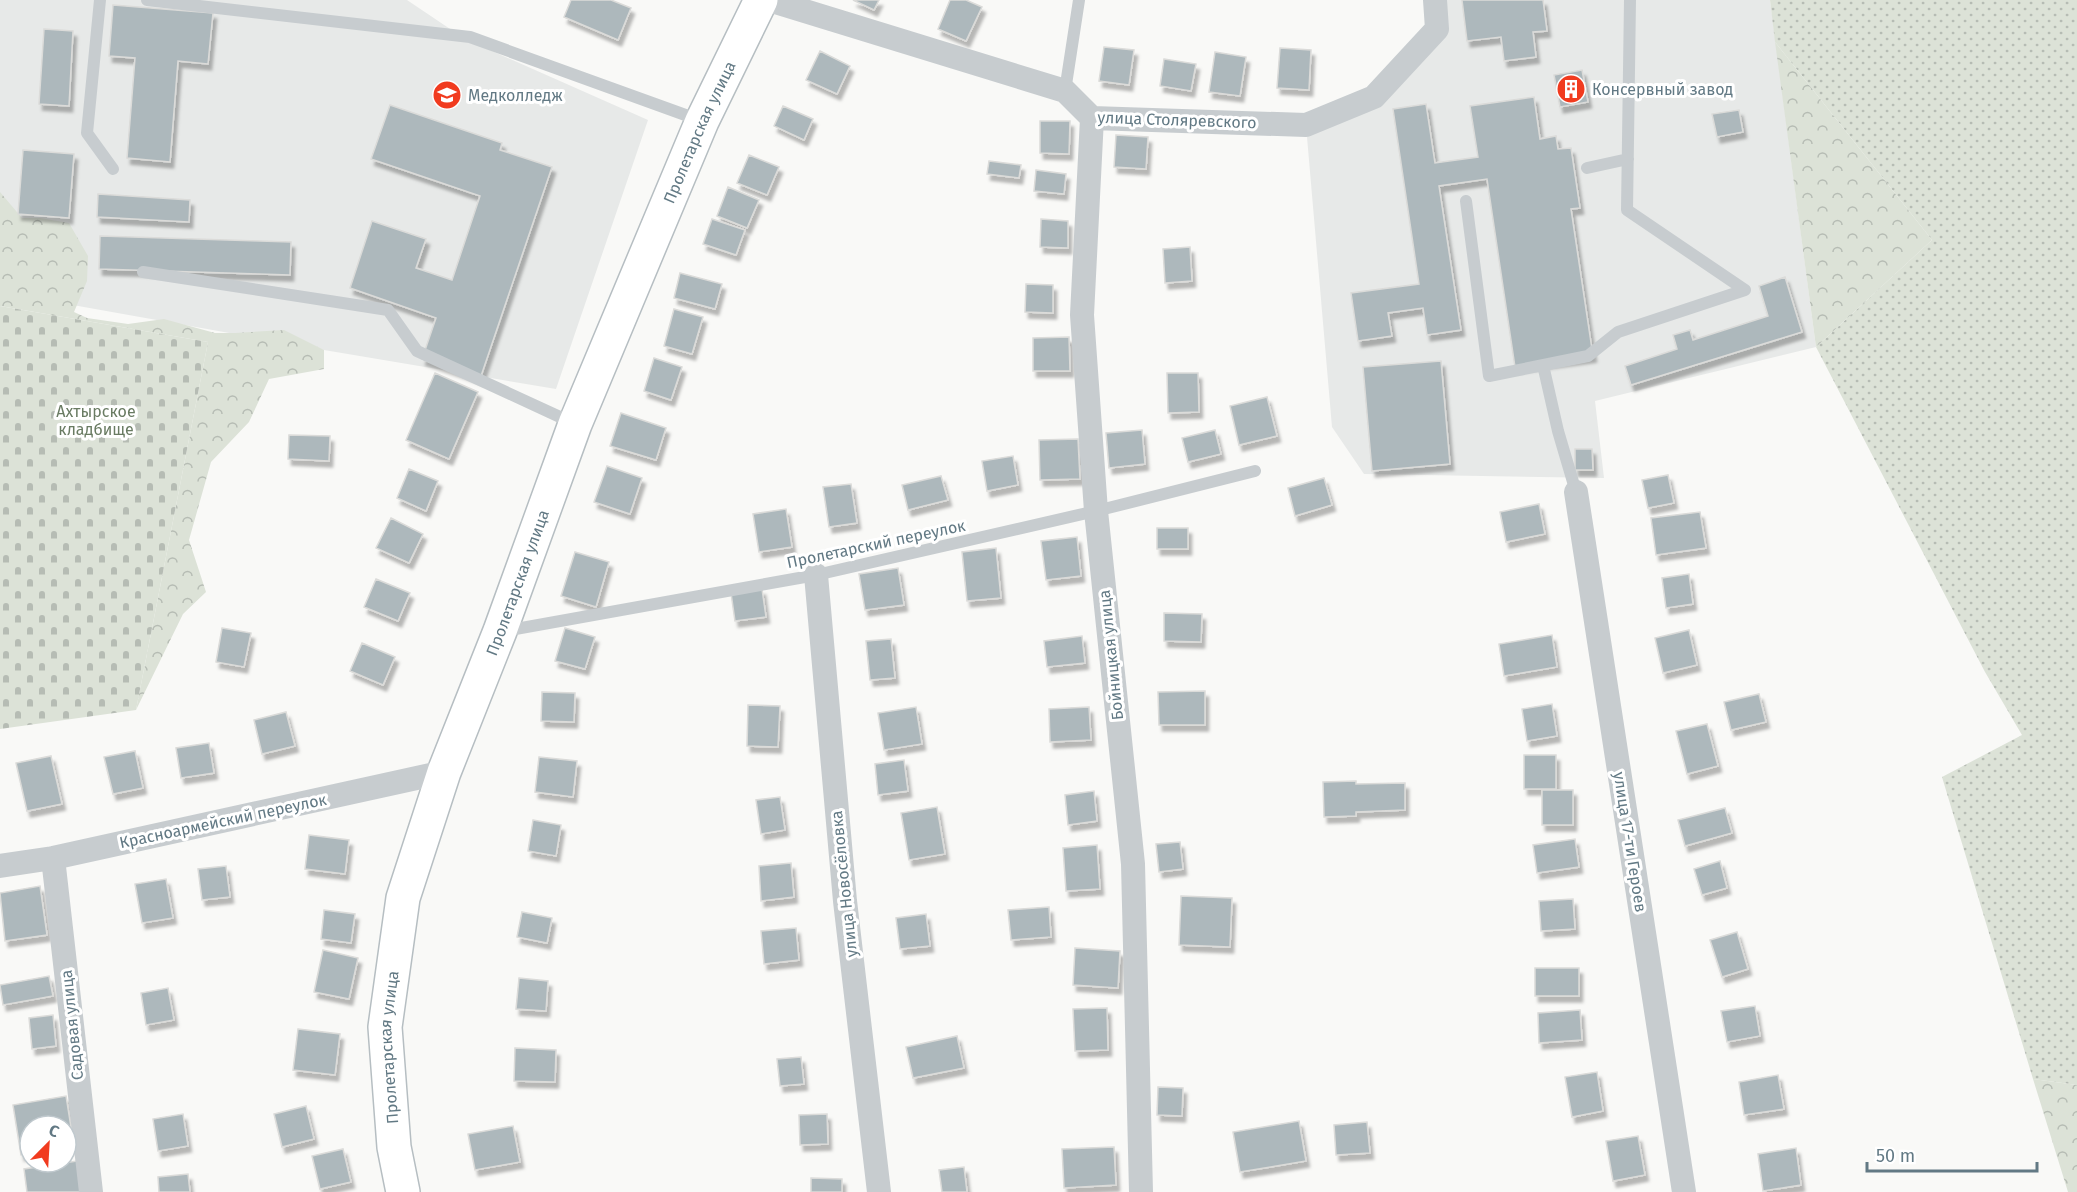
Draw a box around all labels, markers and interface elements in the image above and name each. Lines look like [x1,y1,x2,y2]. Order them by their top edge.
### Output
street label: Пролетарская улица [659,58,739,206]
building icon: Консервный завод [1555,73,1587,105]
school or university icon: Медколледж [431,79,463,111]
place label: Консервный завод [1592,80,1733,99]
place label: Медколледж [468,86,563,105]
street label: улица Столяревского [1097,108,1257,132]
park label: Ахтырское кладбище [56,402,136,439]
street label: Пролетарская улица [482,507,553,658]
street label: Пролетарский переулок [785,516,968,572]
street label: Бойницкая улица [1095,589,1127,721]
street label: улица 17-ти Героев [1610,770,1650,914]
street label: Красноармейский переулок [118,790,329,852]
street label: улица Новосёловка [827,810,861,958]
street label: Садовая улица [57,969,87,1081]
street label: Пролетарская улица [375,969,402,1125]
north arrow [18,1114,78,1174]
text: С [46,1120,63,1142]
scale bar [1867,1135,2036,1173]
text: 50 m [1876,1145,1915,1167]

